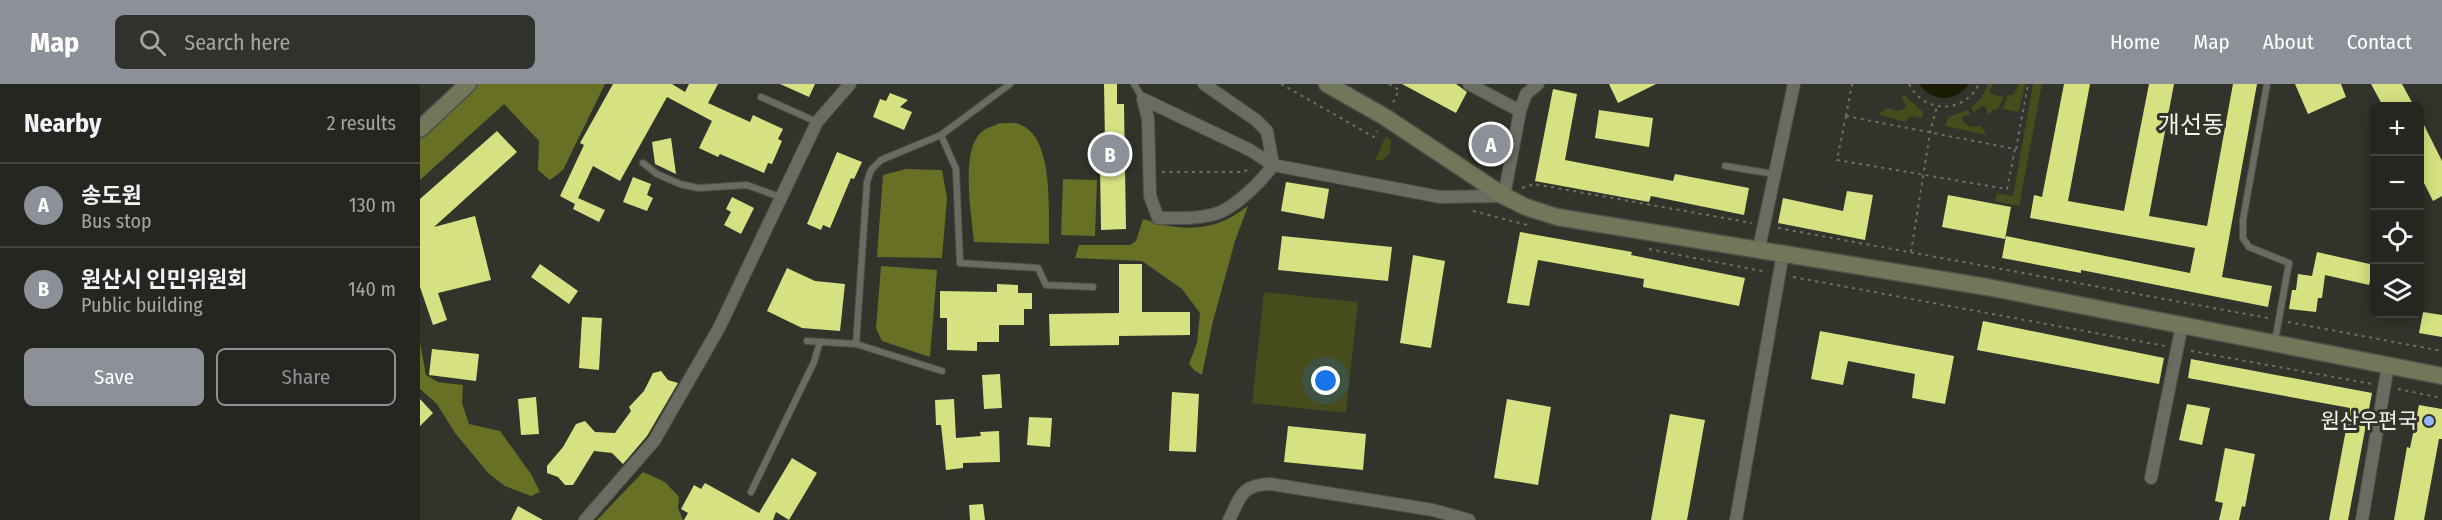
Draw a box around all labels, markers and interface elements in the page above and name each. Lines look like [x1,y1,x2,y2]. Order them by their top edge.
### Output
search box [115,15,535,69]
text: Map [30,26,79,59]
icon: search [136,26,169,59]
text: Search here [184,29,290,56]
text: Home [2110,29,2160,55]
text: Map [2193,29,2230,55]
text: About [2263,29,2314,55]
text: Contact [2347,29,2412,55]
map controls [2370,102,2424,318]
button: + [2370,102,2424,156]
text: Nearby [24,108,101,139]
text: 2 results [327,111,396,135]
district label: 개선동 [2158,111,2224,139]
pin: A [1472,122,1510,166]
pin: B [1090,132,1130,176]
button: − [2370,156,2424,210]
text: 송도원 [81,182,142,209]
text: A [38,193,49,217]
text: 130 m [349,193,396,217]
text: Bus stop [81,209,152,233]
button: locate [2370,210,2424,264]
button: layers [2370,264,2424,318]
text: 원산시 인민위원회 [81,266,248,293]
text: B [38,277,49,301]
text: 140 m [348,277,396,301]
text: Public building [81,293,203,317]
button: Save [24,348,204,406]
button: Share [216,348,396,406]
your location [1311,366,1340,395]
place label: 원산우편국 [2320,408,2417,434]
marker: 원산우편국 [2422,414,2436,428]

